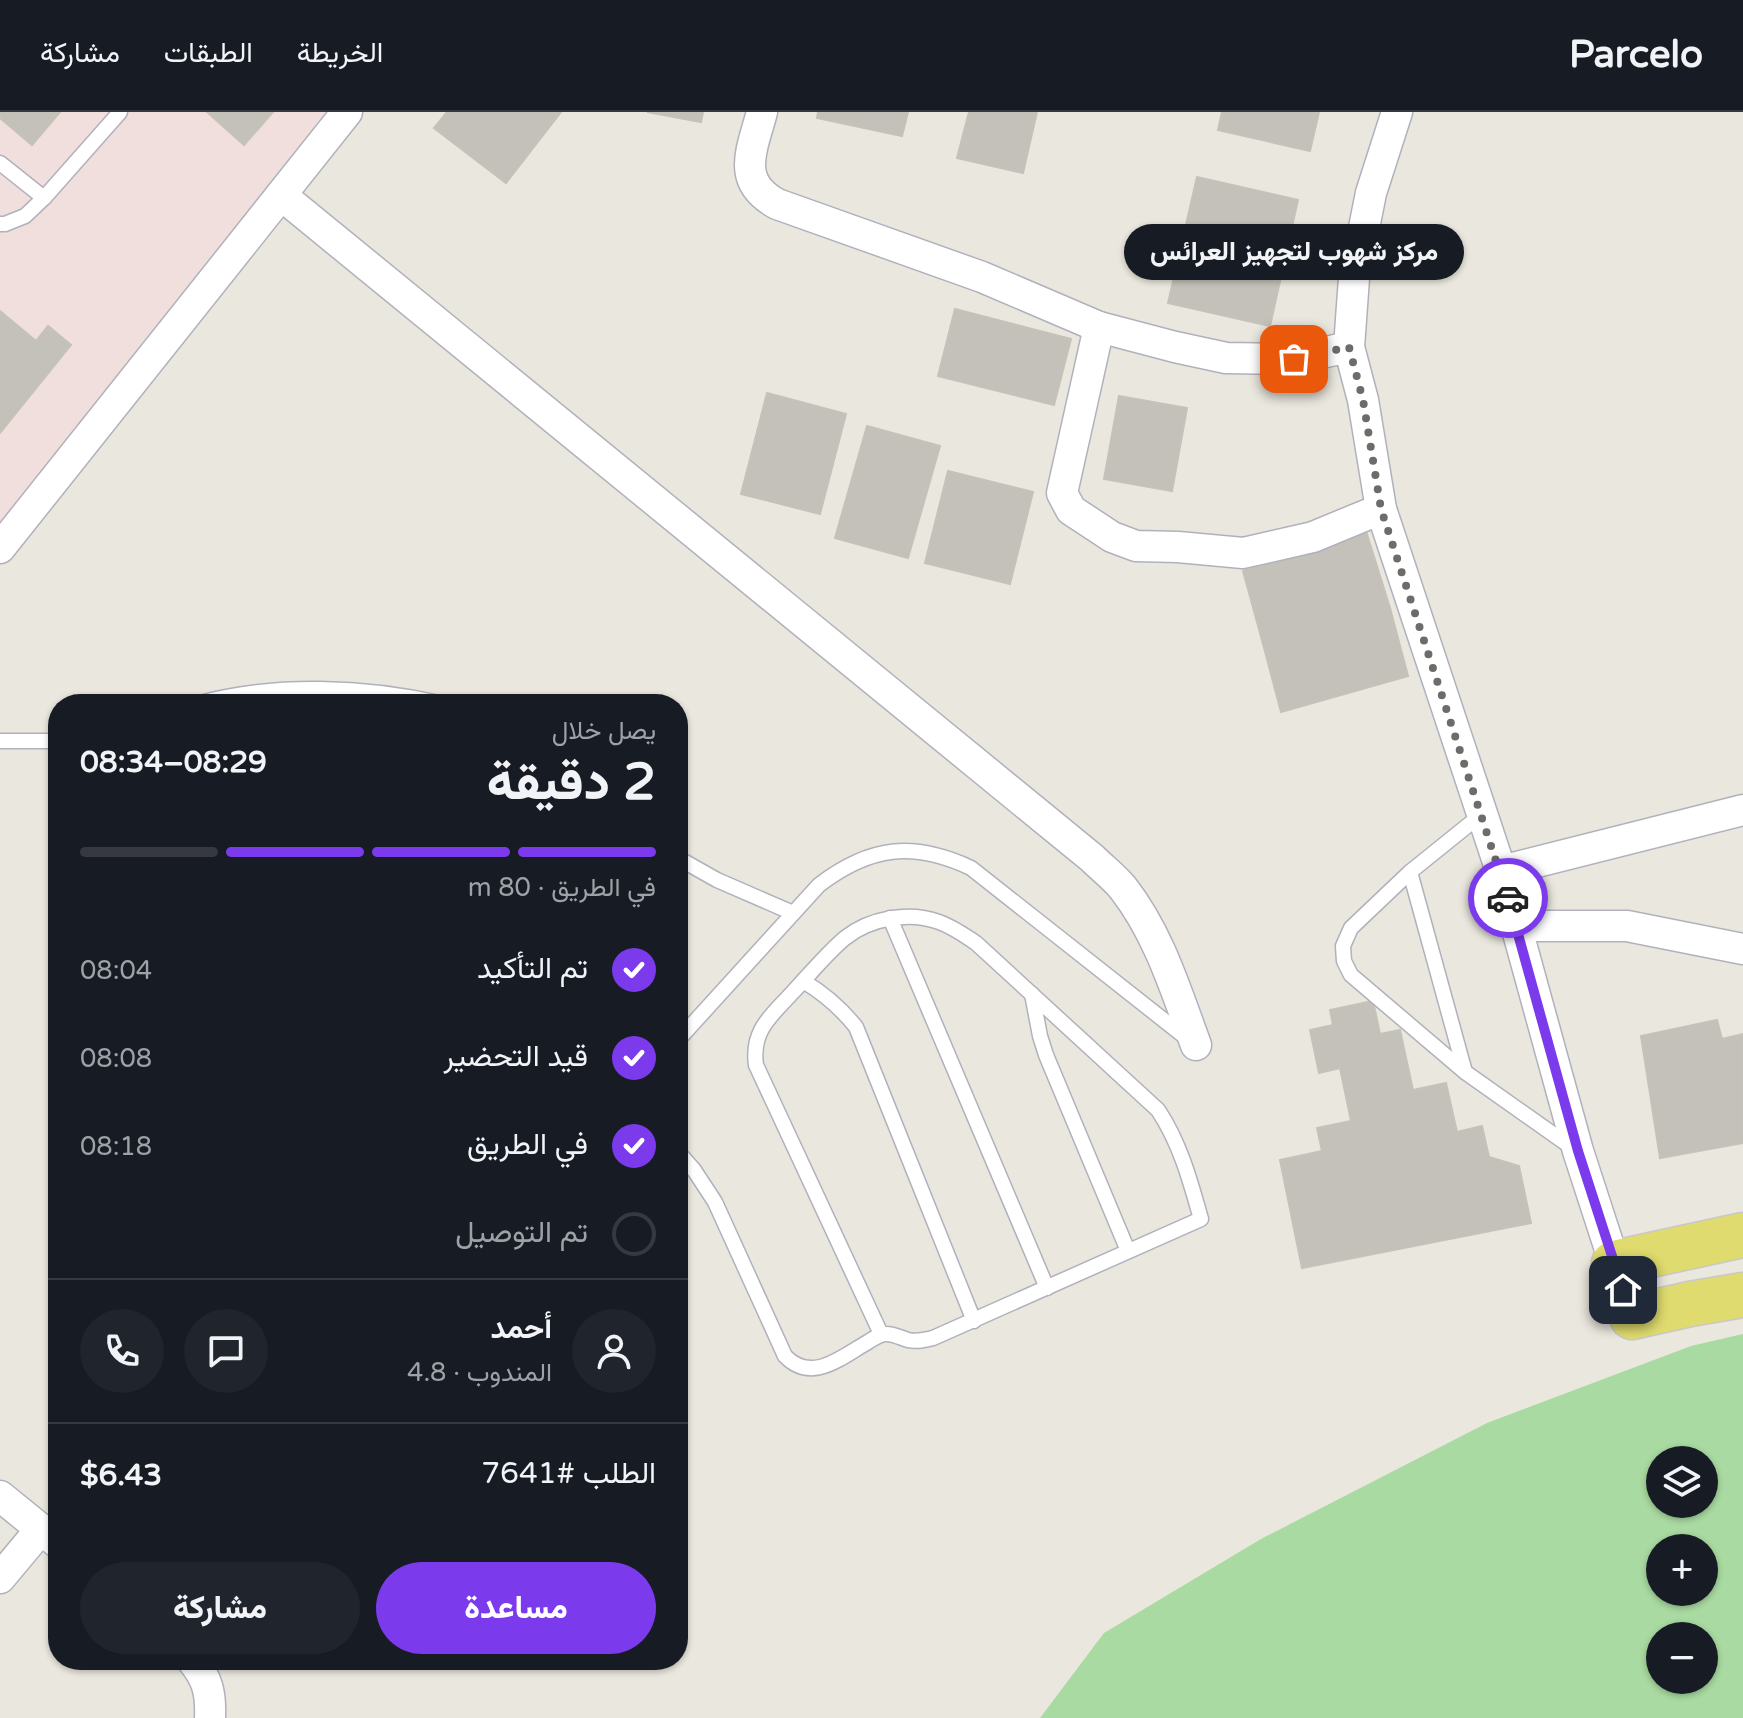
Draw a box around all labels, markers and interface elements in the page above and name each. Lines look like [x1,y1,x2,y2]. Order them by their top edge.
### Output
text: Parcelo [1569,32,1703,78]
text: مشاركة [40,36,120,70]
text: الطبقات [164,36,253,70]
text: الخريطة [297,36,383,70]
callout: مركز شهوب لتجهيز العرائس [1124,223,1464,279]
text: مركز شهوب لتجهيز العرائس [1150,236,1438,267]
pin [1260,325,1328,393]
icon: bag [1272,337,1316,381]
text: يصل خلال [552,715,656,746]
text: 08:29–08:34 [80,744,267,781]
text: 2 دقيقة [487,751,656,814]
courier [1468,858,1548,938]
text: في الطريق · 80 m [468,872,656,903]
icon: car [1486,876,1530,920]
icon: check [612,948,656,992]
text: تم التأكيد [477,950,588,987]
text: 08:04 [80,955,152,986]
icon: check [612,1036,656,1080]
text: قيد التحضير [444,1038,588,1075]
text: 08:08 [80,1043,152,1074]
icon: check [612,1124,656,1168]
text: في الطريق [467,1126,588,1163]
text: 08:18 [80,1131,152,1162]
text: تم التوصيل [455,1214,588,1251]
pin [1589,1256,1657,1324]
icon: home [1601,1268,1645,1312]
button: phone [80,1309,164,1393]
button: chat [184,1309,268,1393]
button: person [572,1309,656,1393]
text: أحمد [490,1310,552,1347]
text: المندوب · 4.8 [407,1357,552,1388]
map controls [1646,1446,1718,1694]
button: layers [1646,1446,1718,1518]
text: الطلب #7641 [481,1455,656,1492]
text: $6.43 [80,1457,162,1494]
button: + [1646,1534,1718,1606]
button: مشاركة [80,1562,360,1654]
button: مساعدة [376,1562,656,1654]
button: − [1646,1622,1718,1694]

